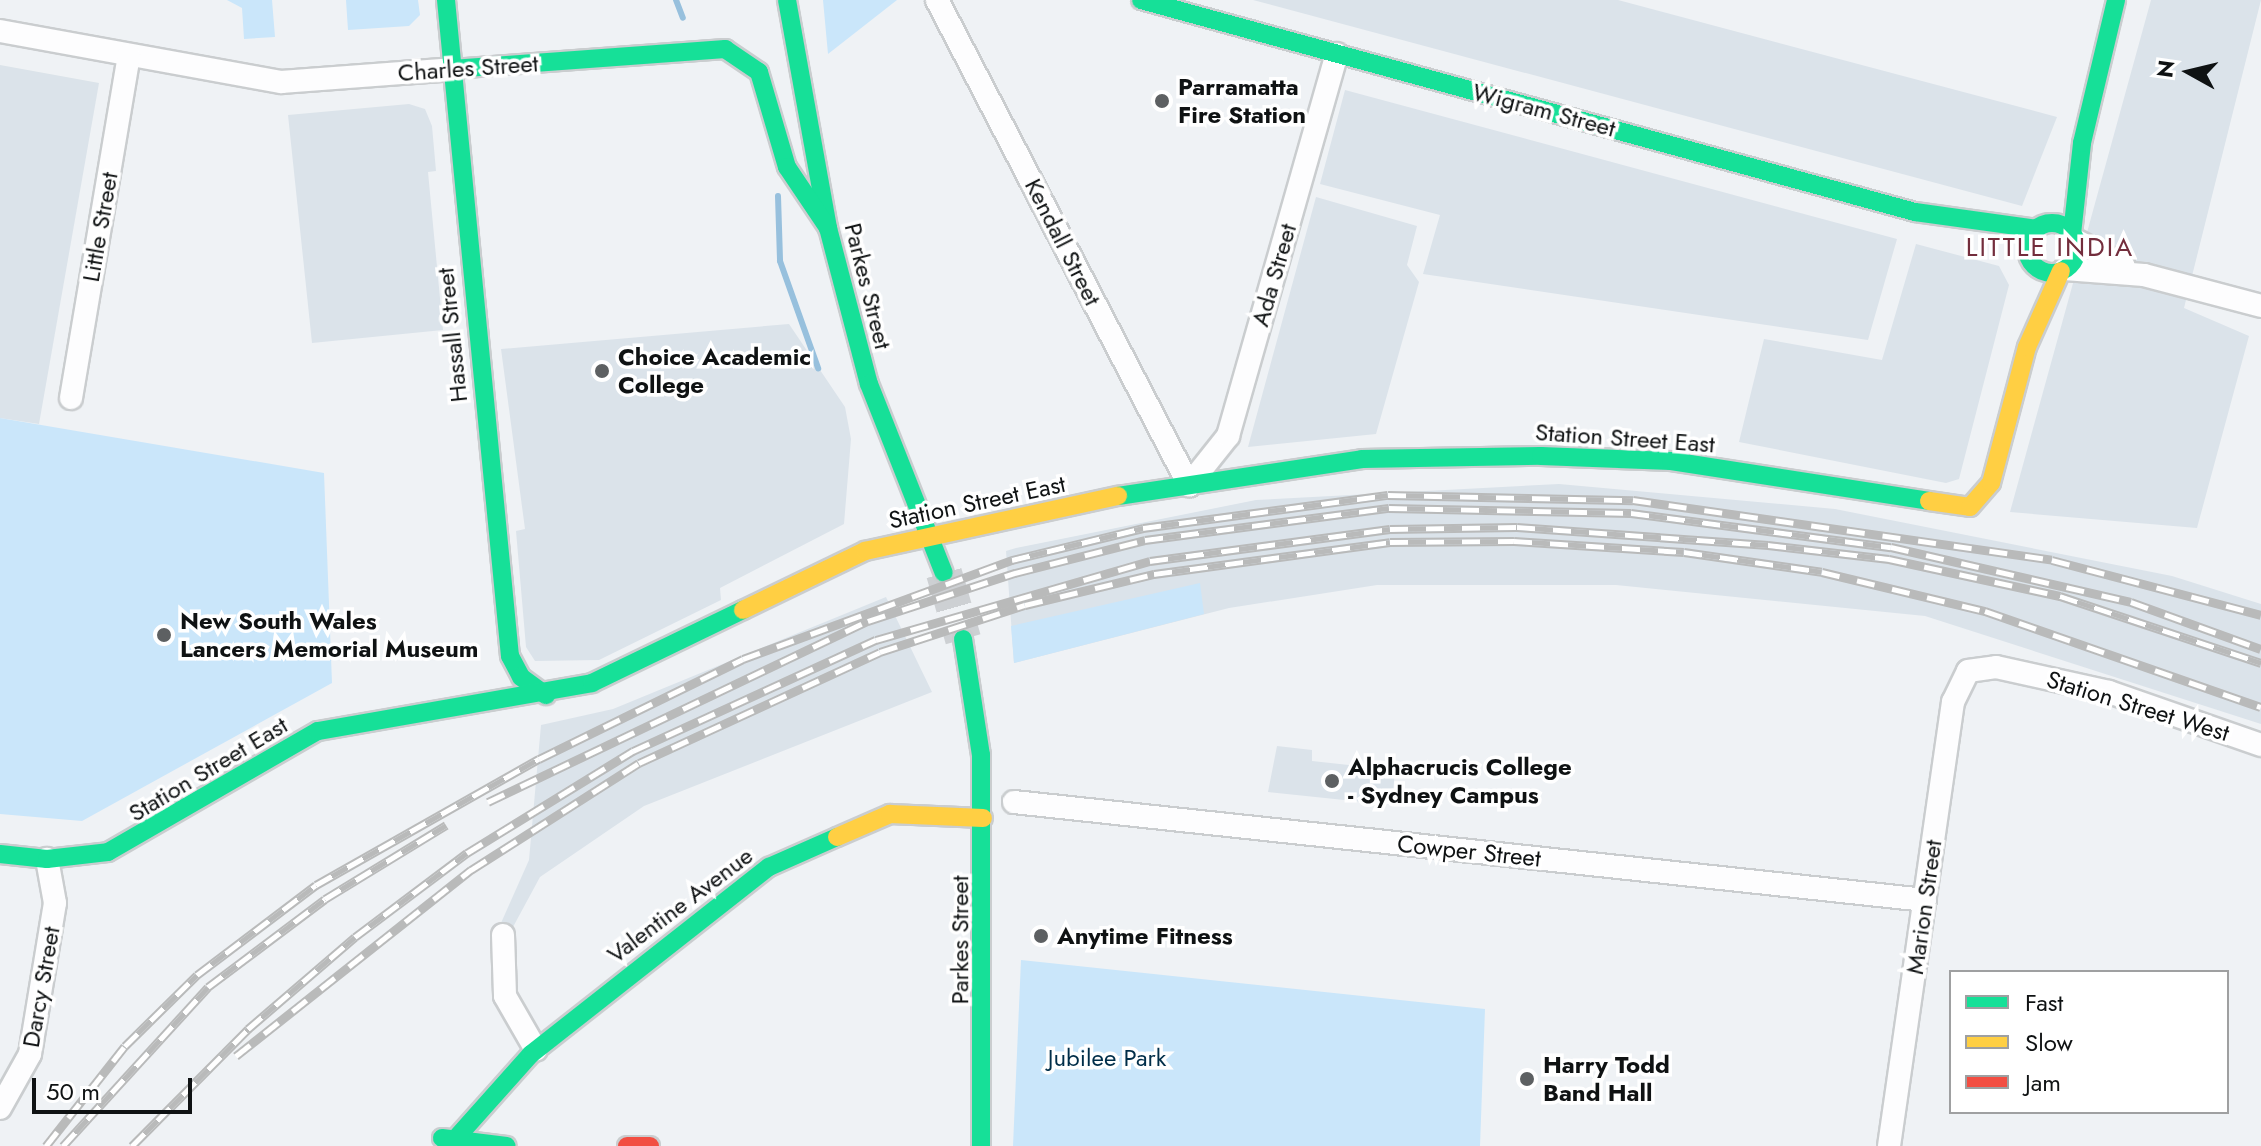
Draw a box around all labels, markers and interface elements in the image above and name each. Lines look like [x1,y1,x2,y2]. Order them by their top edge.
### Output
north arrow [2149,32,2229,112]
street label: Charles Street [397,49,539,87]
text: N [2148,58,2182,80]
place label: Parramatta Fire Station [1178,73,1306,129]
street label: Wigram Street [1469,77,1619,143]
marker: Parramatta Fire Station [1153,92,1171,110]
street label: Little Street [76,170,124,284]
street label: Kendall Street [1019,174,1107,310]
street label: Parkes Street [838,220,898,352]
street label: Ada Street [1246,220,1302,330]
district label: LITTLE INDIA [1966,232,2134,264]
street label: Hassall Street [431,266,473,404]
place label: Choice Academic College [618,343,811,399]
marker: Choice Academic College [593,362,611,380]
street label: Station Street East [1534,417,1716,459]
street label: Station Street East [886,469,1068,535]
place label: New South Wales Lancers Memorial Museum [180,607,478,663]
marker: New South Wales Lancers Memorial Museum [155,626,173,644]
street label: Station Street West [2043,665,2233,747]
street label: Station Street East [123,710,293,828]
place label: Alphacrucis College - Sydney Campus [1348,753,1572,809]
marker: Alphacrucis College - Sydney Campus [1323,772,1341,790]
street label: Cowper Street [1396,829,1542,873]
street label: Marion Street [1900,838,1948,976]
street label: Valentine Avenue [602,841,758,969]
street label: Parkes Street [946,876,974,1004]
place label: Anytime Fitness [1057,922,1233,950]
street label: Darcy Street [16,924,66,1050]
marker: Anytime Fitness [1032,927,1050,945]
legend [1949,970,2229,1114]
text: Fast [2025,985,2063,1020]
text: Slow [2025,1025,2073,1060]
park label: Jubilee Park [1048,1044,1166,1072]
place label: Harry Todd Band Hall [1543,1051,1670,1107]
scale bar [36,1062,196,1112]
text: Jam [2025,1065,2061,1100]
marker: Harry Todd Band Hall [1518,1070,1536,1088]
text: 50 m [46,1074,100,1109]

